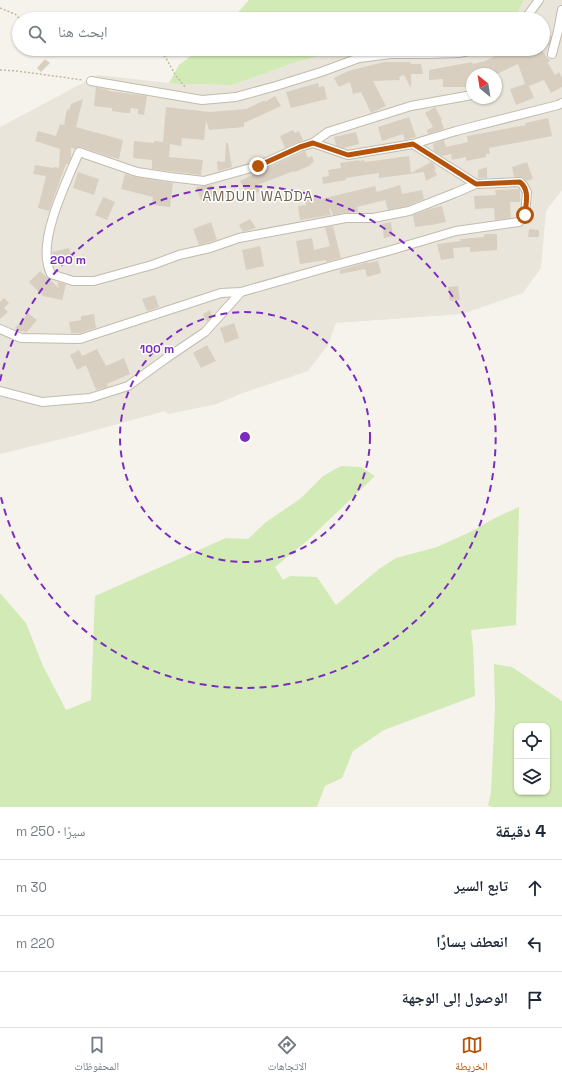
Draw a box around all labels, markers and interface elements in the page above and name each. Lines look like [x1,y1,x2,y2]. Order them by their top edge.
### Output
search box [12,12,550,56]
text: ابحث هنا [58,22,108,41]
icon: search [26,23,48,45]
north arrow [466,68,502,104]
route end [249,157,267,175]
district label: AMDUN WADDA [203,187,313,205]
route start [516,206,534,224]
text: 200 m [50,252,86,268]
text: 100 m [140,341,174,357]
centre of rings [238,430,252,444]
map controls [514,723,550,795]
button: locate [514,723,550,759]
button: layers [514,759,550,795]
text: 4 دقيقة [495,820,546,842]
text: سيرًا · 250 m [16,823,85,840]
text: تابع السير [454,876,508,895]
icon: ahead [524,877,546,899]
text: 30 m [16,879,47,896]
text: انعطف يسارًا [436,932,508,951]
icon: left [524,933,546,955]
text: 220 m [16,935,55,952]
text: الوصول إلى الوجهة [402,988,508,1007]
icon: arrive [524,989,546,1011]
tab: المحفوظات [74,1034,119,1077]
tab: الاتجاهات [268,1034,307,1077]
tab: الخريطة [455,1034,488,1077]

